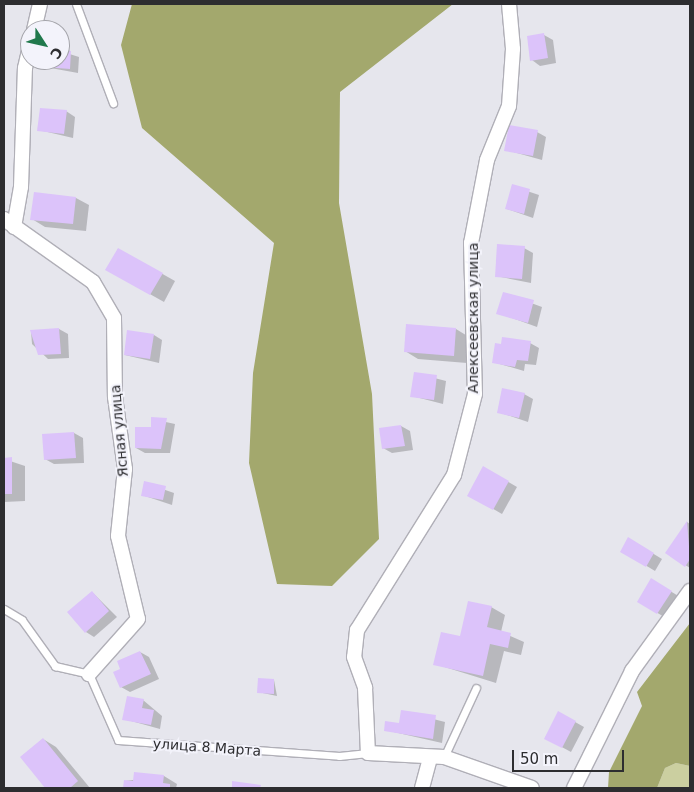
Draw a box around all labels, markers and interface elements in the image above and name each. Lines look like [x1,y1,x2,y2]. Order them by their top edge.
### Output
north arrow [20,20,70,70]
text: С [47,44,66,62]
street label: Алексеевская улица [465,243,481,393]
street label: Ясная улица [107,384,131,478]
street label: улица 8 Марта [152,735,262,759]
scale bar [514,740,626,772]
text: 50 m [520,750,558,768]

